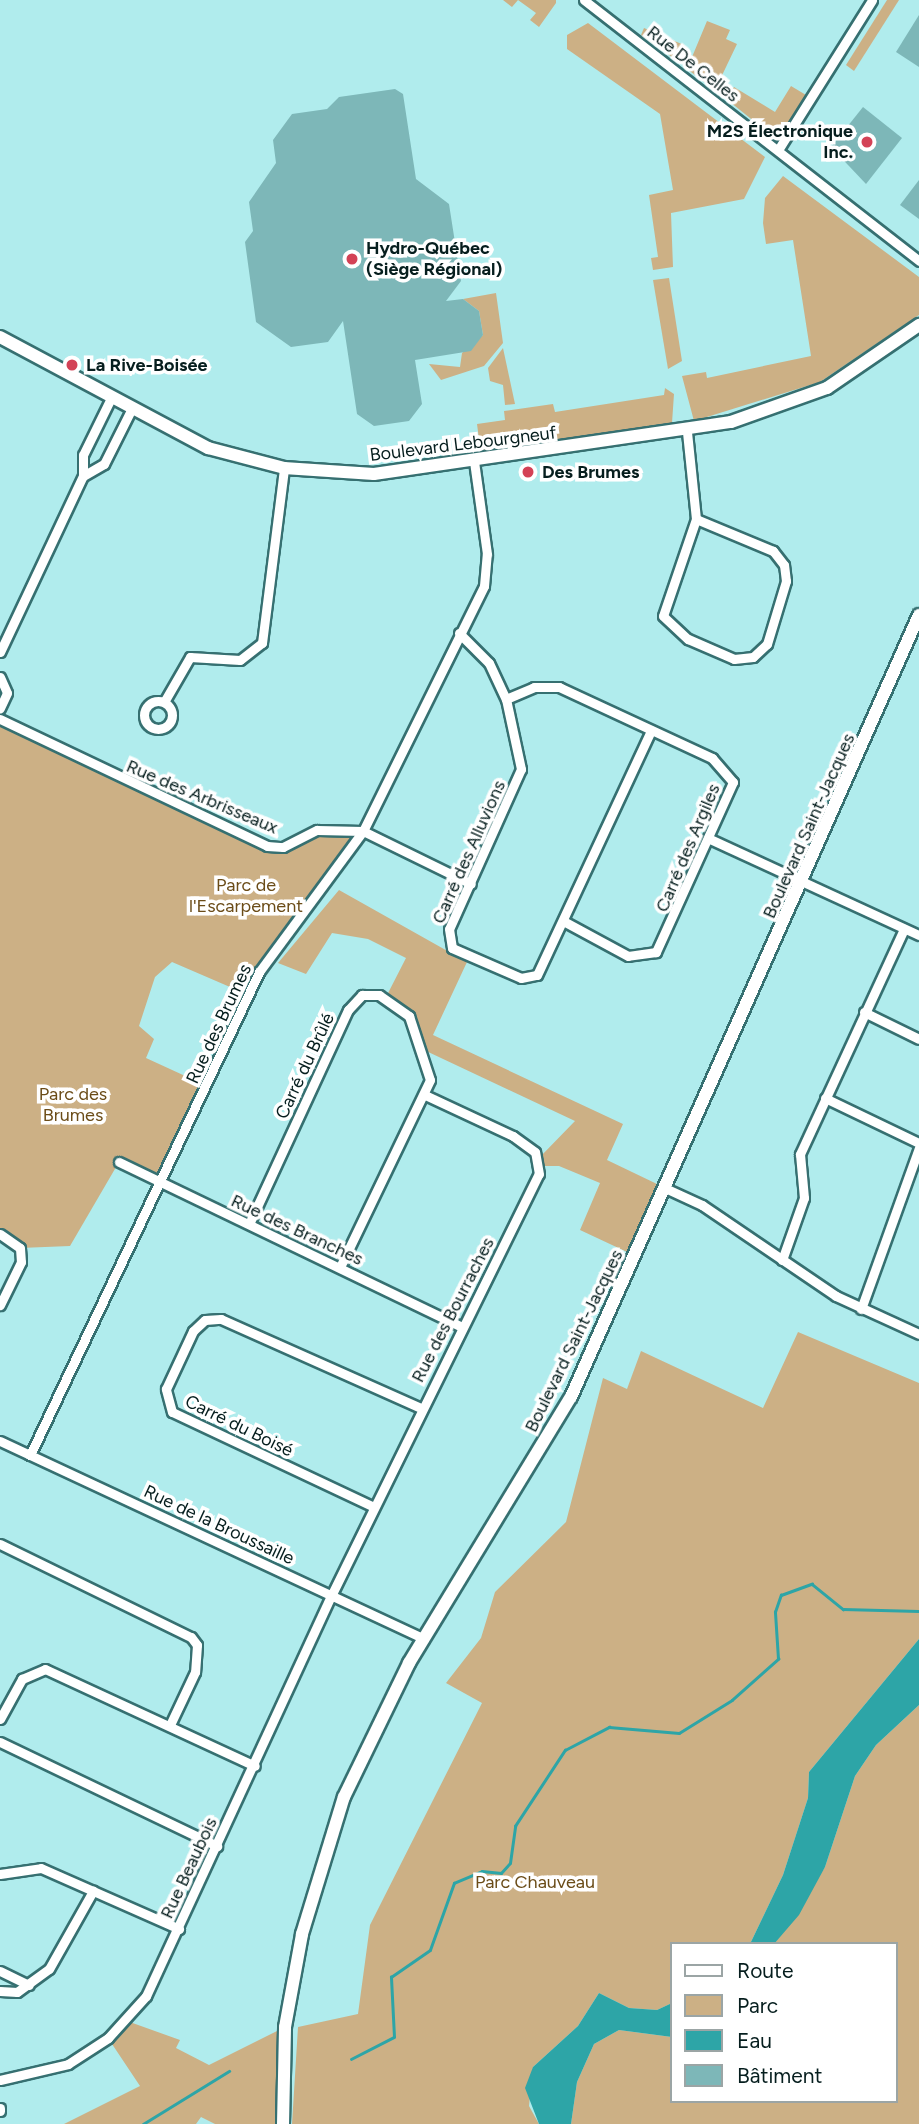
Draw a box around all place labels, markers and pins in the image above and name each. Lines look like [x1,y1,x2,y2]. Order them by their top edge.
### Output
place label: M2S Électronique Inc. [707,121,853,164]
marker: M2S Électronique Inc. [859,134,875,150]
place label: Hydro-Québec (Siège Régional) [366,238,502,280]
marker: Hydro-Québec (Siège Régional) [344,251,360,267]
place label: La Rive-Boisée [86,354,207,376]
marker: La Rive-Boisée [64,357,80,373]
place label: Des Brumes [542,461,639,483]
marker: Des Brumes [520,464,536,480]

